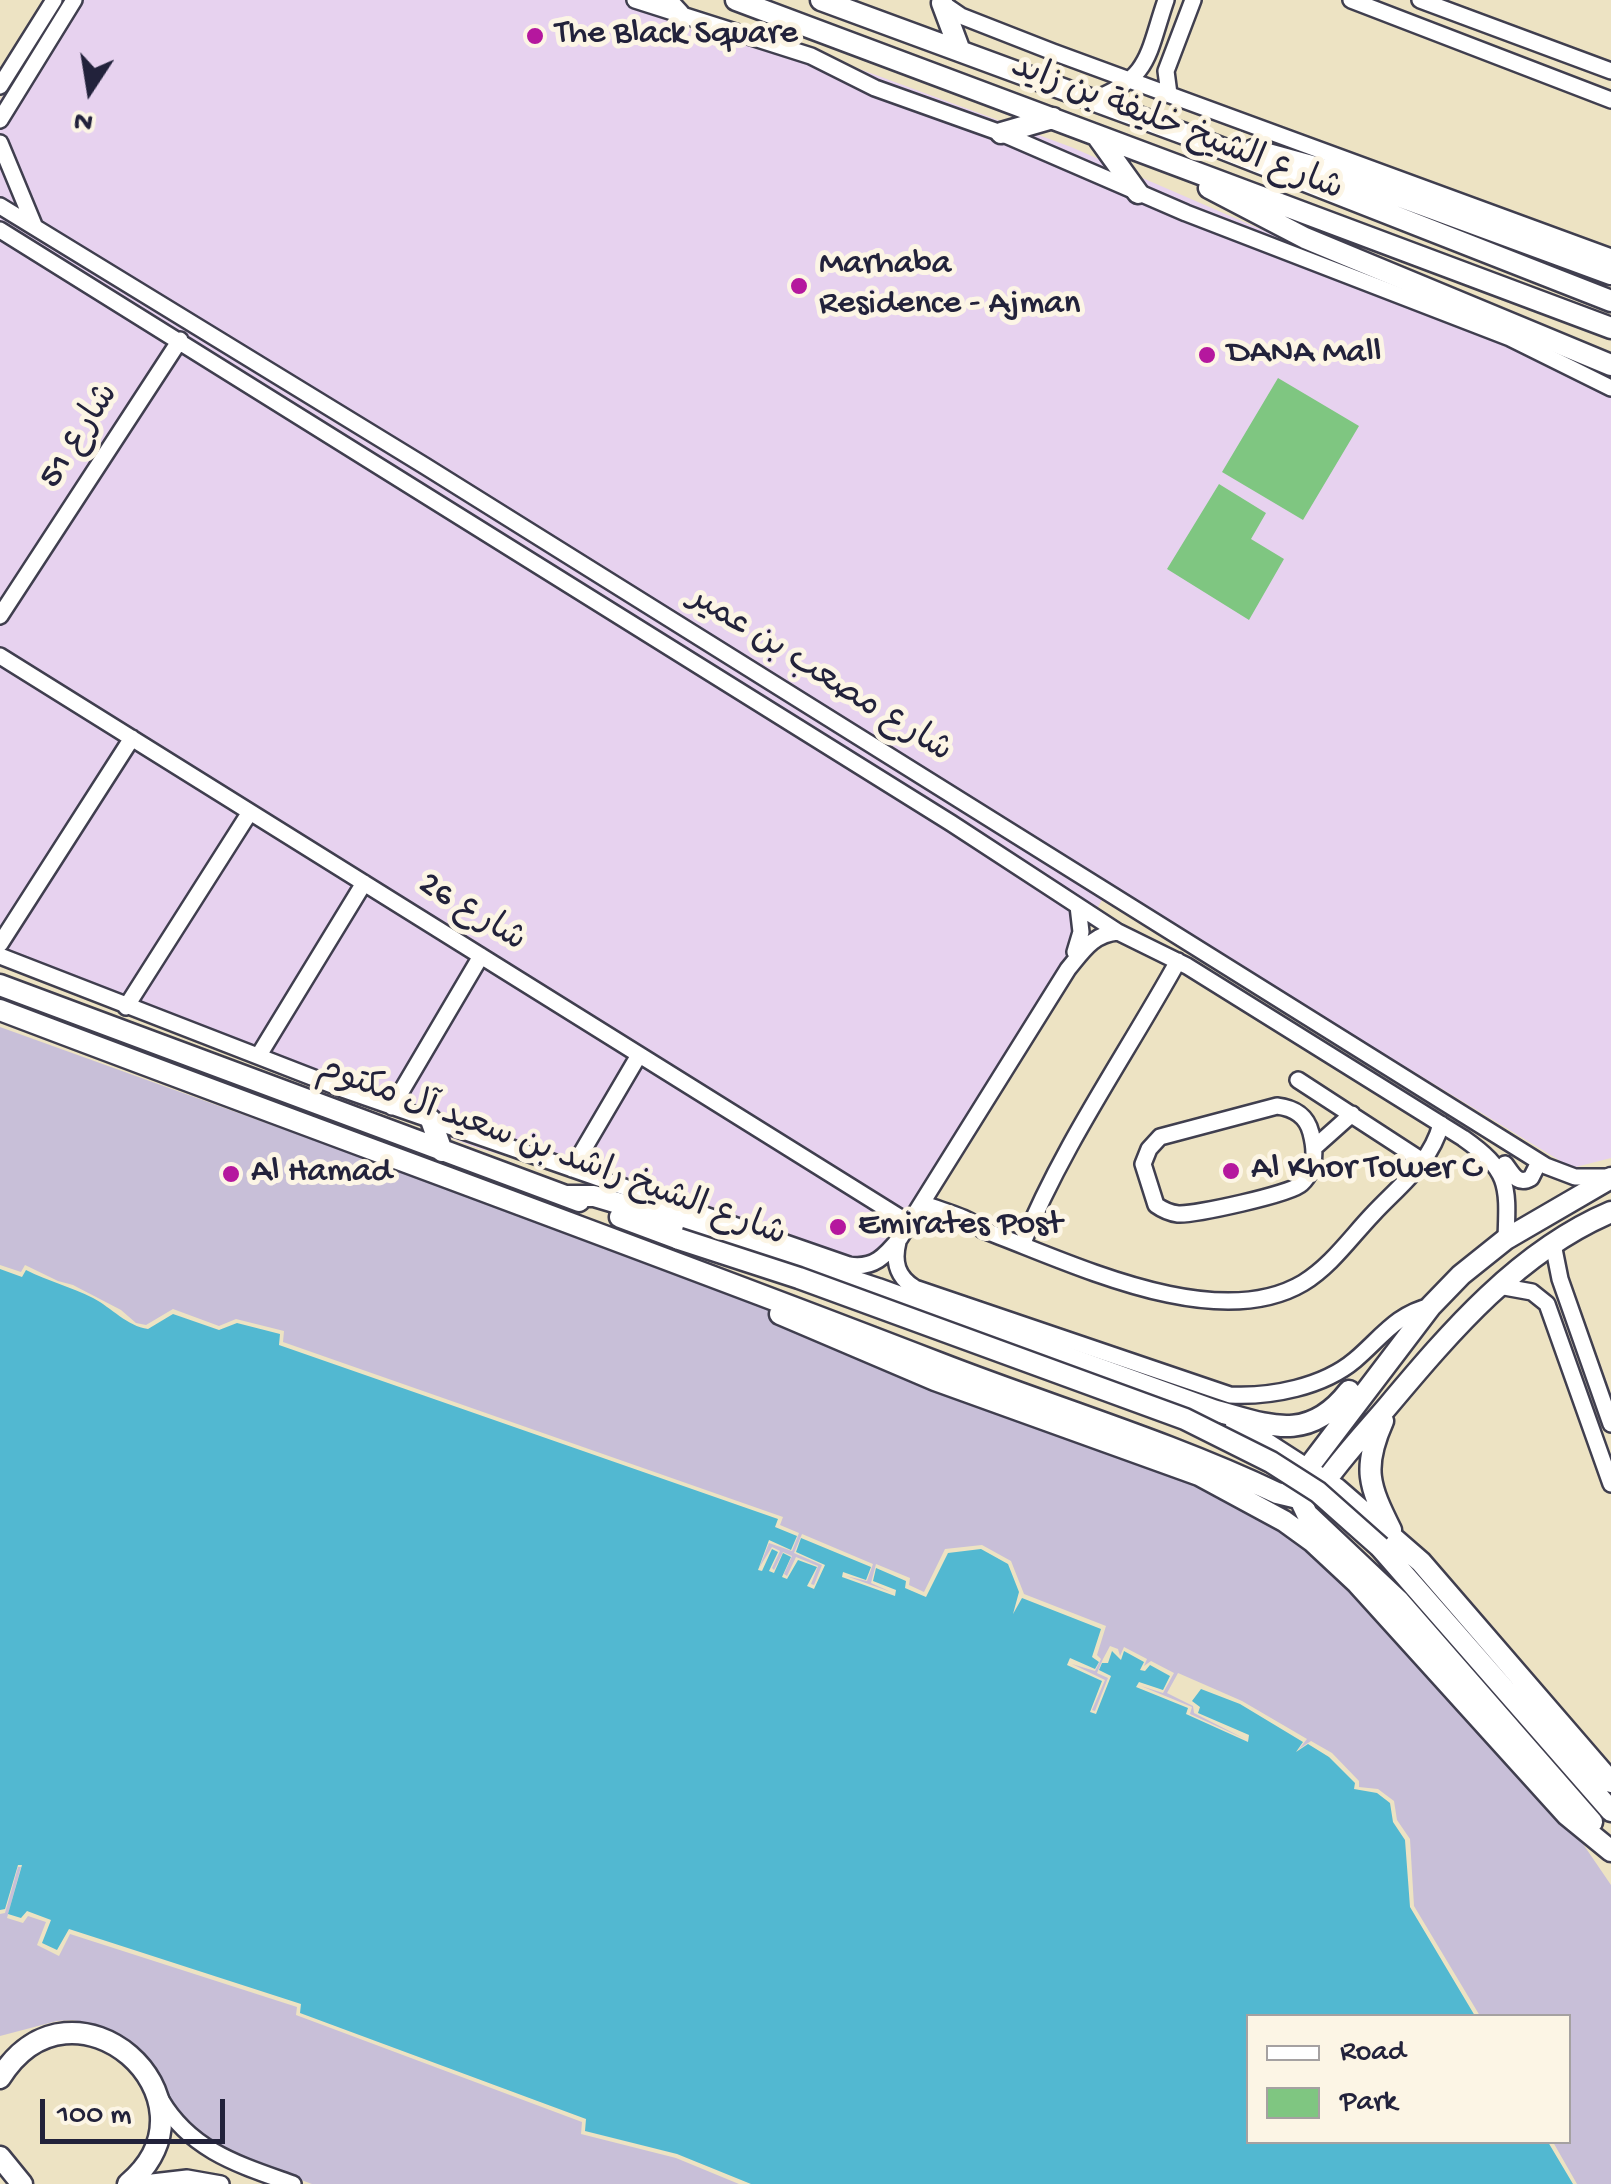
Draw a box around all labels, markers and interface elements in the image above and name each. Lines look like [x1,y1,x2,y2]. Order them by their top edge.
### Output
place label: The Black Square [555,15,798,57]
marker: The Black Square [524,25,546,47]
north arrow [40,40,140,140]
street label: شارع الشيخ خليفة بن زايد [1004,47,1348,213]
text: N [71,102,96,138]
place label: Marhaba Residence - Ajman [819,245,1080,327]
marker: Marhaba Residence - Ajman [788,275,810,297]
place label: DANA Mall [1227,334,1381,376]
marker: DANA Mall [1196,344,1218,366]
street label: شارع 51 [32,377,130,497]
street label: شارع مصعب بن عمير [680,578,958,774]
street label: شارع 26 [409,865,533,963]
street label: شارع الشيخ راشد بن سعيد آل مكتوم [311,1050,791,1258]
place label: Al Khor Tower C [1251,1150,1481,1192]
place label: Al Hamad [251,1153,392,1195]
marker: Al Khor Tower C [1220,1160,1242,1182]
marker: Al Hamad [220,1163,242,1185]
place label: Emirates Post [858,1206,1062,1248]
marker: Emirates Post [827,1216,849,1238]
legend [1246,2014,1571,2144]
text: Road [1340,2036,1406,2071]
scale bar [45,2079,230,2141]
text: Park [1340,2086,1397,2121]
text: 100 m [57,2099,132,2134]

